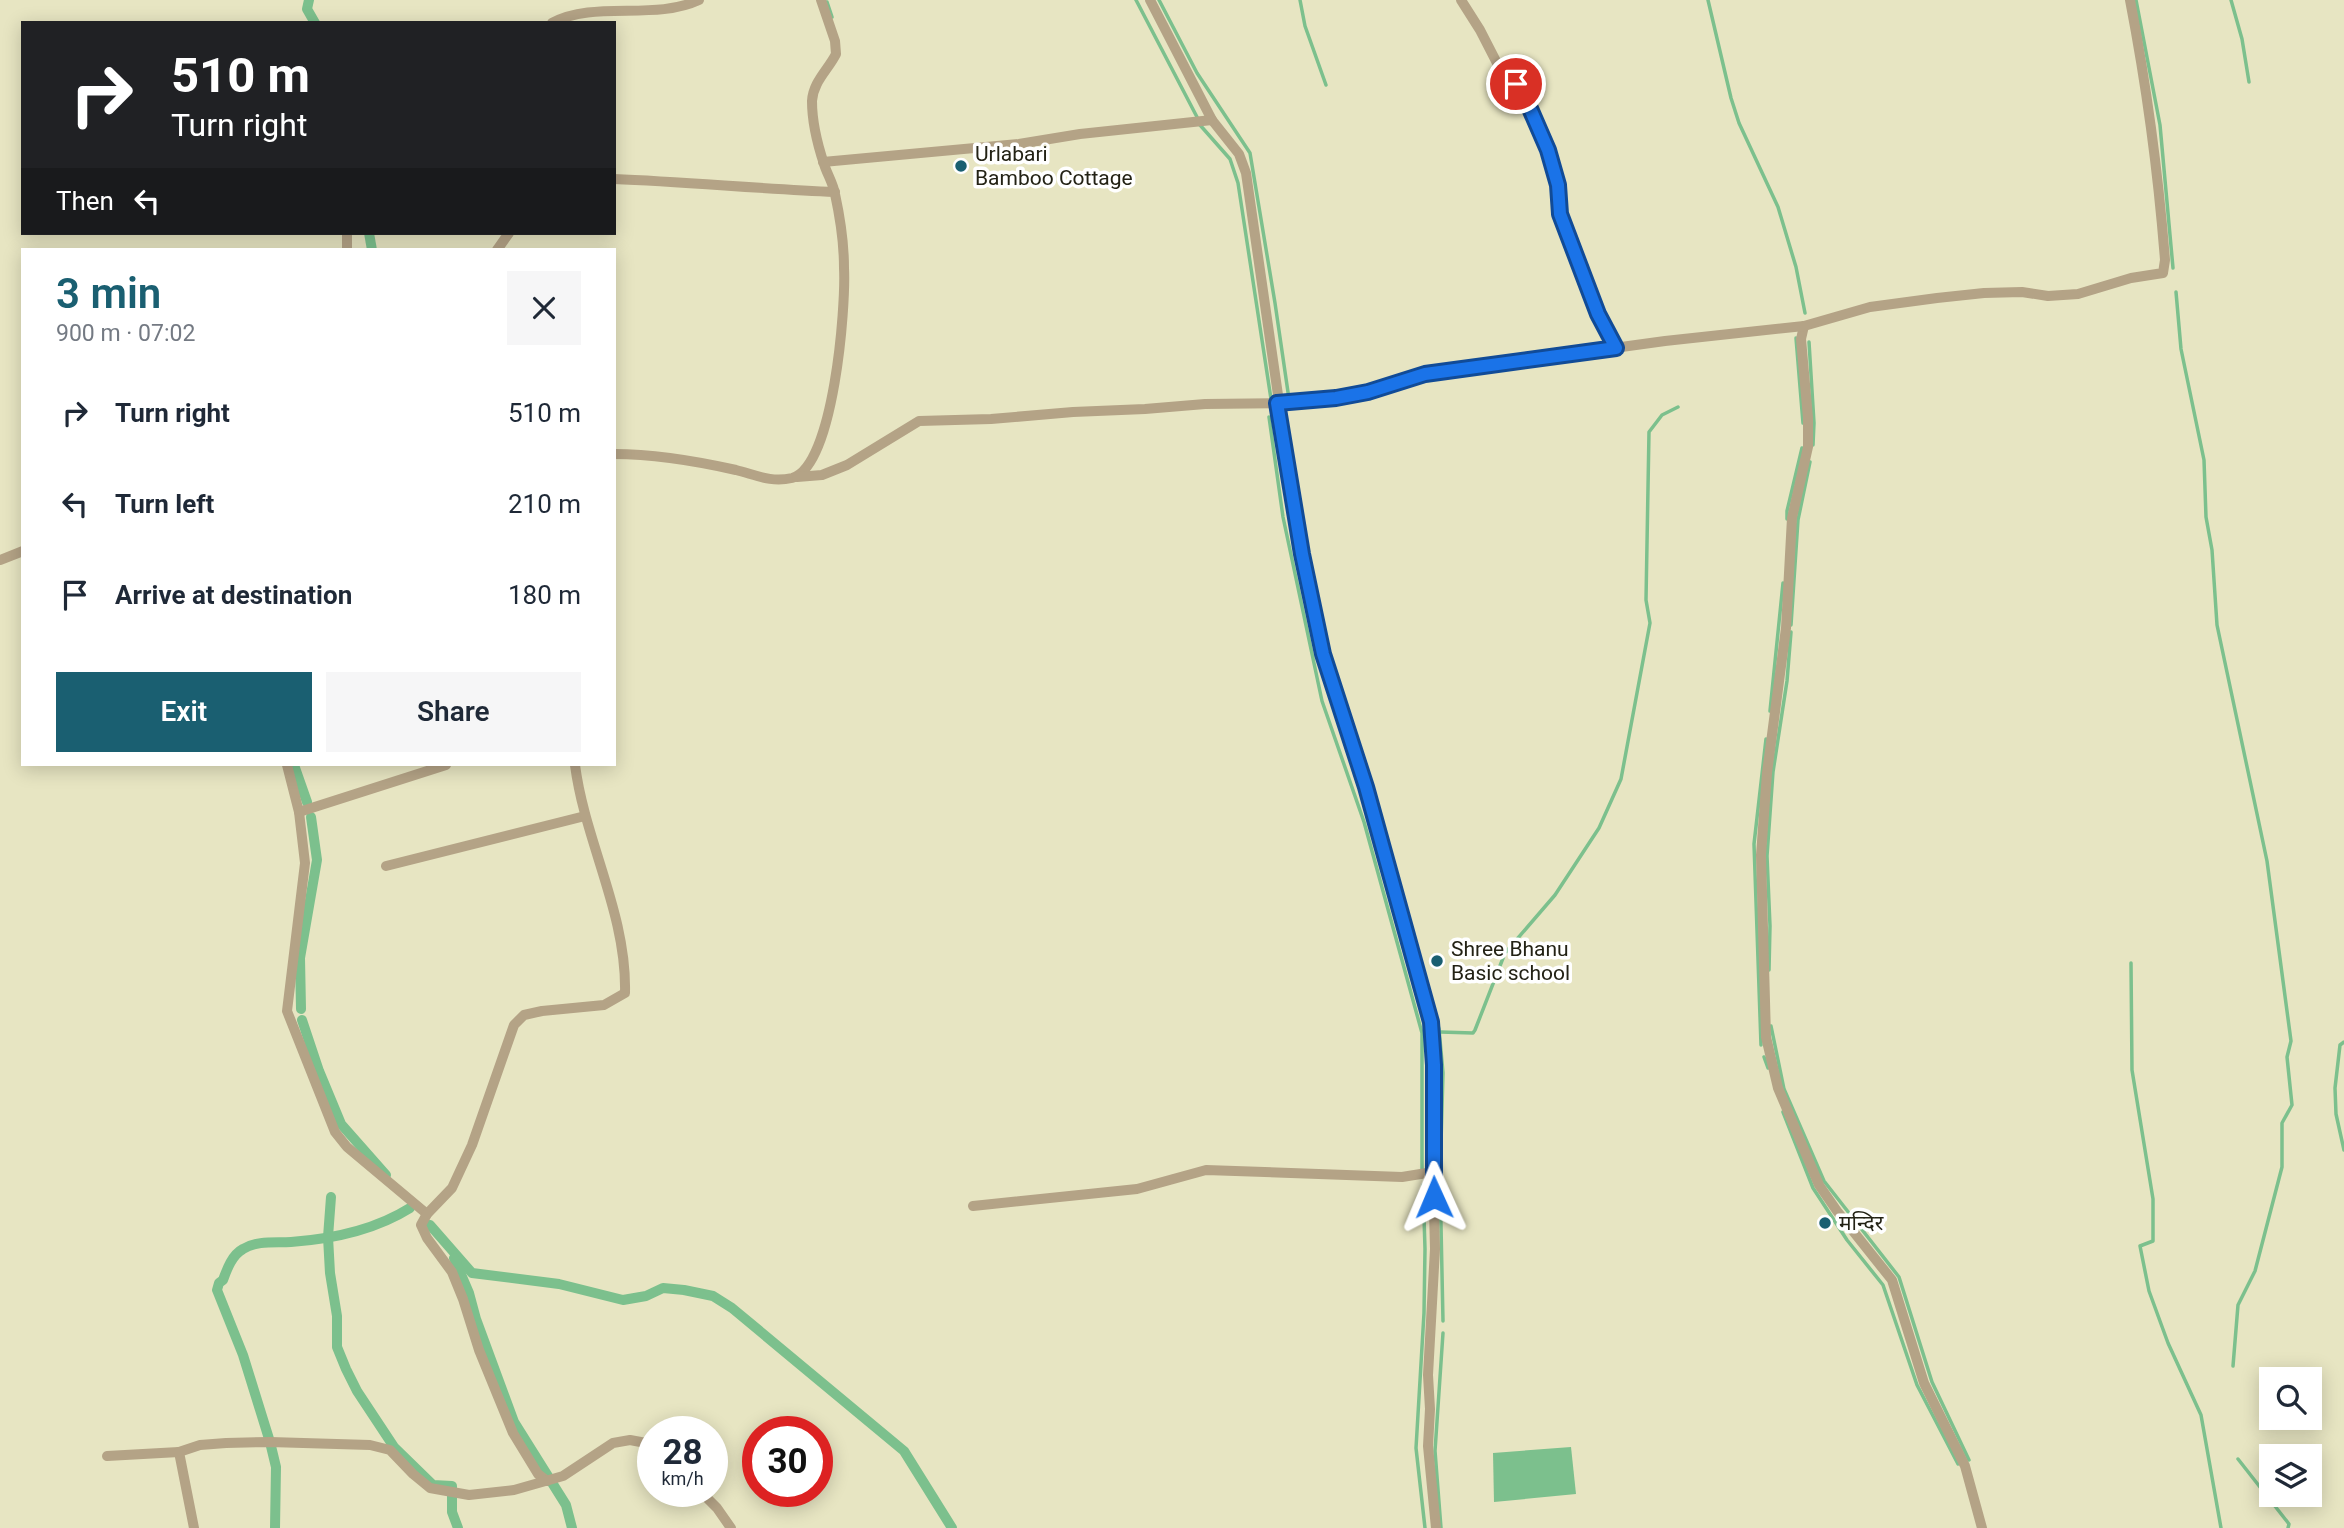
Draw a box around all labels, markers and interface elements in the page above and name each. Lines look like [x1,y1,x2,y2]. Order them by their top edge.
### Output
text: 510 m [171,47,310,104]
icon: right [56,49,147,140]
pin [1486,54,1546,114]
icon: arrive [1497,65,1535,103]
text: Turn right [171,106,307,144]
place label: Urlabari Bamboo Cottage [975,142,1133,190]
marker: Urlabari Bamboo Cottage [953,158,969,174]
icon: left [128,182,166,220]
text: Then [56,186,114,216]
text: 3 min [56,269,161,318]
button: close [507,271,581,345]
text: 900 m · 07:02 [56,320,195,347]
icon: right [56,394,94,432]
text: Turn right [115,398,230,428]
text: 510 m [508,398,581,428]
icon: left [56,485,94,523]
text: Turn left [115,489,214,519]
text: 210 m [508,489,581,519]
icon: arrive [56,576,94,614]
text: Arrive at destination [115,580,352,610]
text: 180 m [508,580,581,610]
button: Exit [56,672,312,752]
button: Share [326,672,581,752]
place label: Shree Bhanu Basic school [1451,937,1570,985]
marker: Shree Bhanu Basic school [1429,953,1445,969]
position arrow [1397,1160,1471,1234]
place label: मन्दिर [1839,1211,1884,1235]
marker: मन्दिर [1817,1215,1833,1231]
map controls [2259,1367,2322,1507]
button: search [2259,1367,2322,1430]
speed limit sign: 30 [742,1416,833,1507]
text: 28 [662,1432,703,1473]
button: layers [2259,1444,2322,1507]
text: km/h [661,1468,704,1489]

